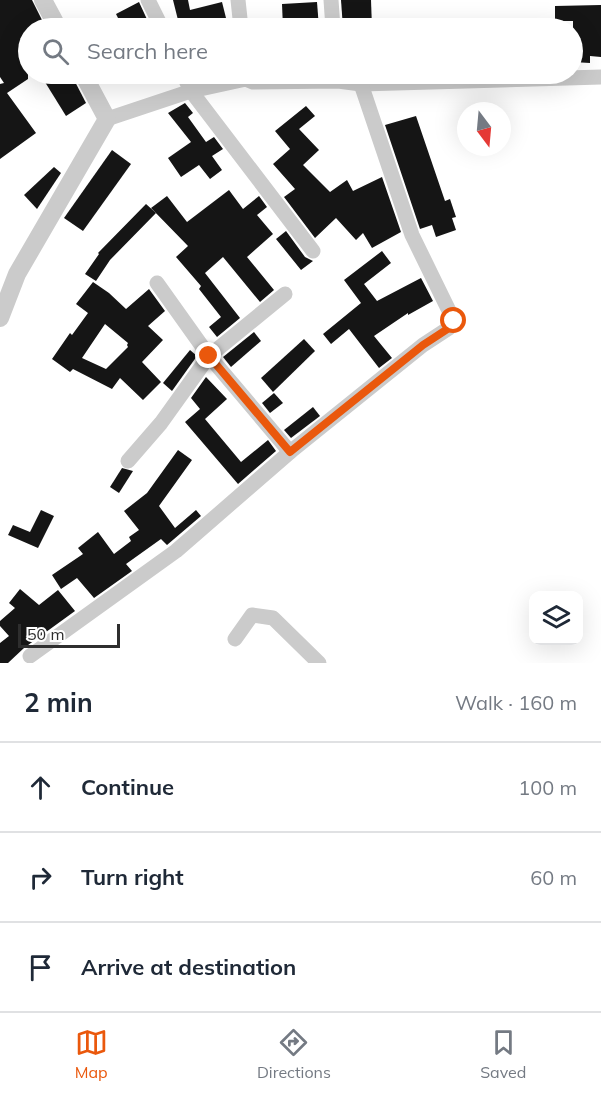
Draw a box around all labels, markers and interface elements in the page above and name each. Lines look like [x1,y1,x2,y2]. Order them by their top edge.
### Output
search box [18,18,583,84]
icon: search [39,35,72,68]
text: Search here [87,37,208,65]
north arrow [457,102,511,156]
route start [440,307,466,333]
route end [195,342,221,368]
map controls [529,591,583,645]
button: layers [529,591,583,645]
scale bar [18,621,120,648]
text: 50 m [27,624,64,644]
text: 2 min [24,686,93,719]
text: Walk · 160 m [455,690,577,715]
icon: ahead [24,771,57,804]
text: Continue [81,773,174,801]
text: 100 m [518,775,577,800]
icon: right [24,861,57,894]
text: Turn right [81,863,184,891]
text: 60 m [530,865,577,890]
icon: arrive [24,951,57,984]
text: Arrive at destination [81,953,296,981]
tab: Map [75,1026,108,1082]
tab: Directions [257,1026,331,1082]
tab: Saved [480,1026,526,1082]

